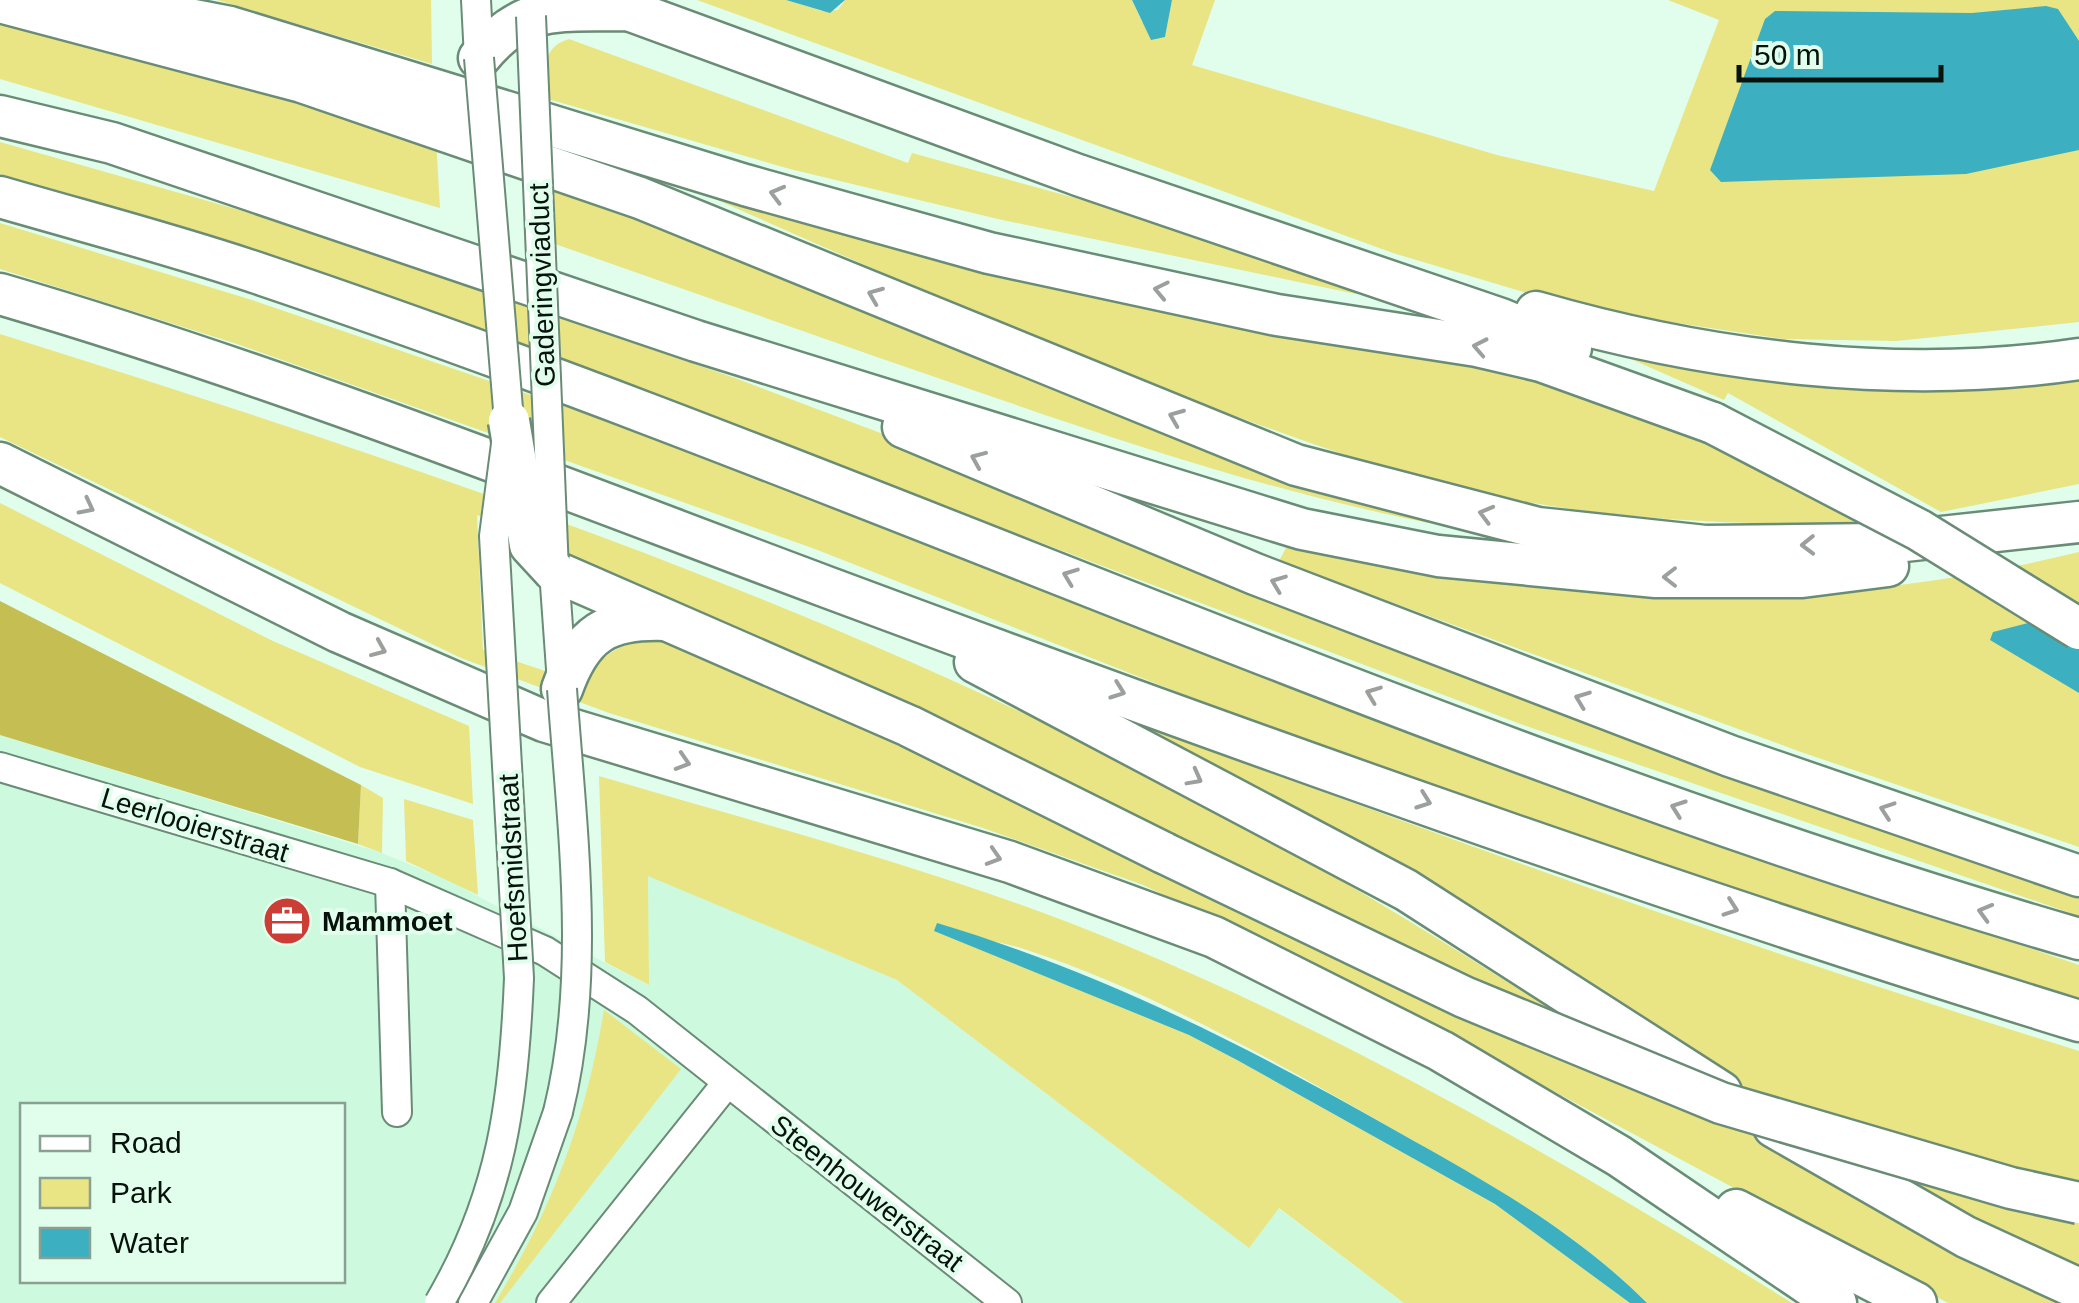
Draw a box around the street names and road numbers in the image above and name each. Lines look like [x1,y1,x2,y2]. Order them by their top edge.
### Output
street label: Gaderingviaduct [523,182,561,387]
street label: Hoefsmidstraat [493,773,533,963]
street label: Leerlooierstraat [97,782,293,868]
street label: Steenhouwerstraat [765,1108,969,1278]

